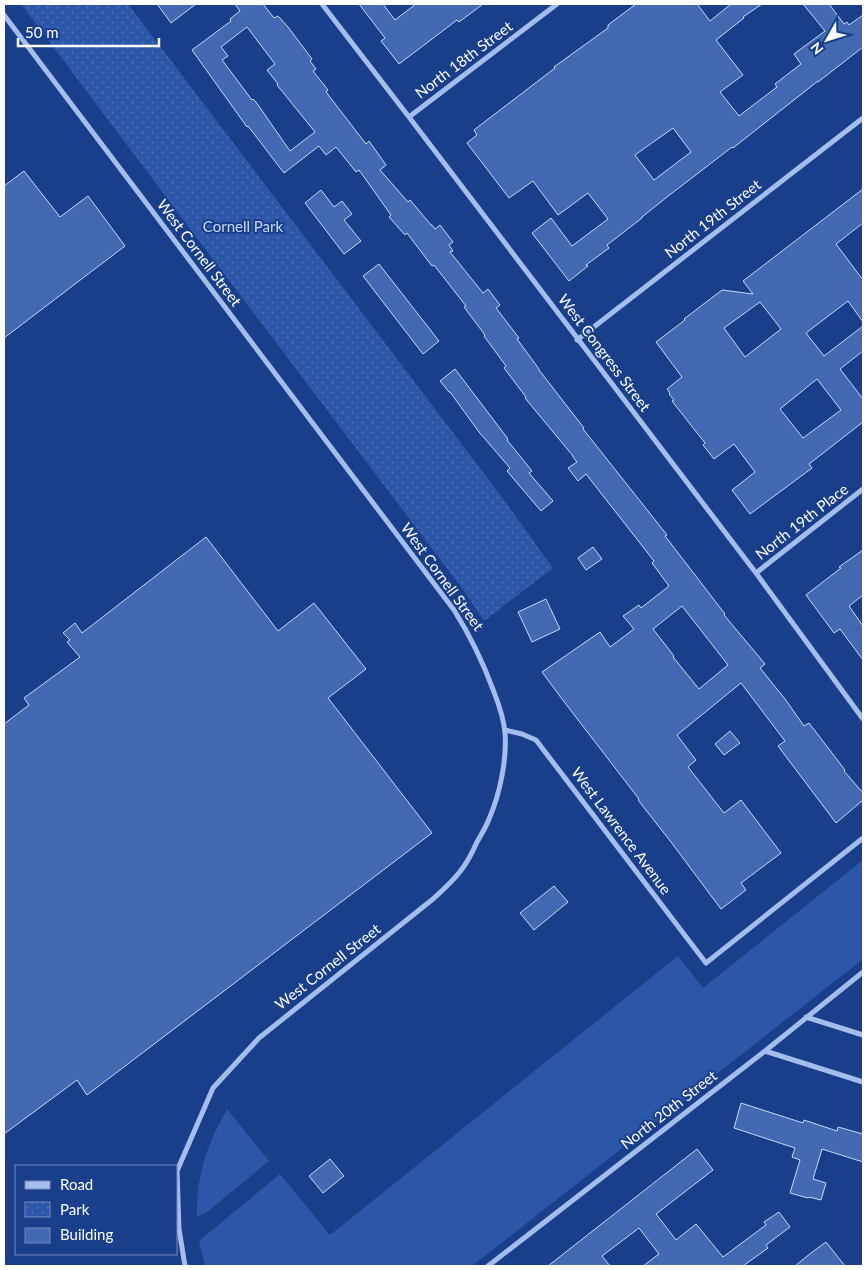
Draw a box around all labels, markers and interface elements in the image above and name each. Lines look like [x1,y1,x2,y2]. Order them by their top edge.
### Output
scale bar [18,15,159,47]
north arrow [802,15,852,65]
street label: North 18th Street [411,16,516,102]
text: 50 m [25,23,59,41]
text: N [807,39,827,58]
street label: North 19th Street [661,175,765,261]
street label: West Cornell Street [154,196,246,310]
park label: Cornell Park [203,217,284,235]
street label: West Congress Street [555,290,655,415]
street label: North 19th Place [751,479,851,563]
street label: West Cornell Street [398,519,488,634]
street label: West Lawrence Avenue [568,763,676,898]
street label: West Cornell Street [271,919,384,1013]
street label: North 20th Street [617,1066,721,1152]
legend [15,1165,178,1255]
text: Road [60,1175,93,1193]
text: Park [60,1200,90,1218]
text: Building [60,1225,113,1243]

